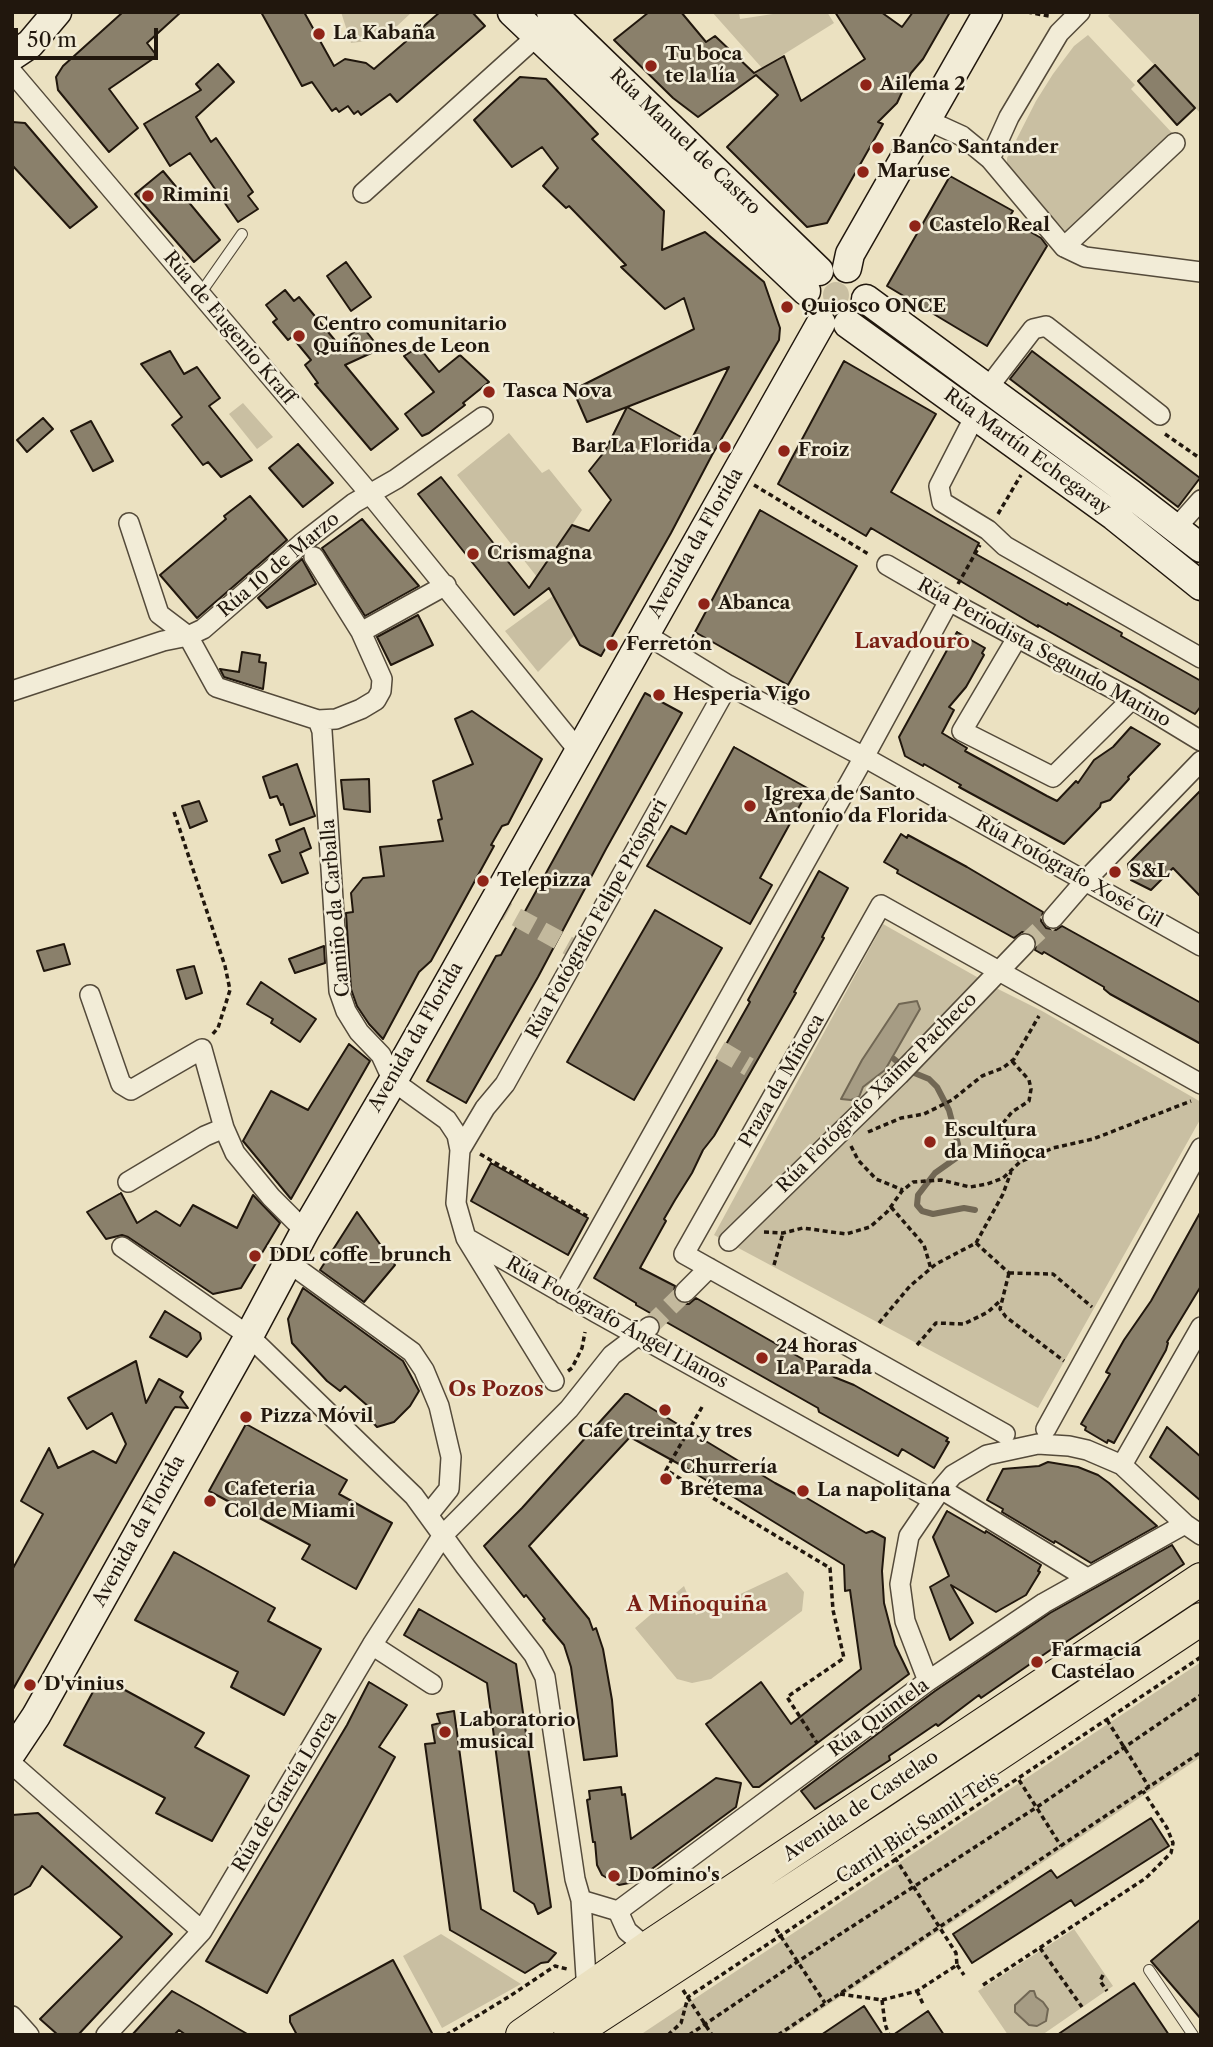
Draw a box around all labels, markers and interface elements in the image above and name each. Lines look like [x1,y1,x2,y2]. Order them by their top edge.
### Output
scale bar [18,14,161,58]
place label: La Kabaña [333,23,435,45]
marker: La Kabaña [311,26,327,42]
text: 50 m [27,27,77,52]
place label: Tu boca te la lía [665,44,742,88]
marker: Tu boca te la lía [643,58,659,74]
street label: Rúa Manuel de Castro [605,64,765,220]
place label: Ailema 2 [880,74,965,96]
marker: Ailema 2 [858,77,874,93]
place label: Banco Santander [892,137,1058,159]
marker: Banco Santander [870,140,886,156]
place label: Maruse [877,161,950,183]
marker: Maruse [855,164,871,180]
place label: Rimini [162,185,229,207]
marker: Rimini [140,188,156,204]
place label: Castelo Real [929,215,1050,237]
marker: Castelo Real [907,218,923,234]
street label: Rúa de Eugenio Kraff [158,247,300,409]
place label: Quiosco ONCE [801,296,946,318]
marker: Quiosco ONCE [779,299,795,315]
place label: Centro comunitario Quiñones de Leon [313,314,507,358]
marker: Centro comunitario Quiñones de Leon [291,328,307,344]
place label: Tasca Nova [503,381,612,403]
marker: Tasca Nova [481,384,497,400]
street label: Rúa Martín Echegaray [939,384,1115,520]
place label: Bar La Florida [572,436,711,458]
marker: Bar La Florida [717,439,733,455]
place label: Froiz [798,440,849,462]
marker: Froiz [776,443,792,459]
street label: Avenida da Florida [644,464,748,622]
street label: Rúa 10 de Marzo [214,508,344,622]
place label: Crismagna [487,543,592,565]
marker: Crismagna [465,546,481,562]
street label: Rúa Periodista Segundo Marino [913,574,1175,732]
place label: Abanca [718,593,791,615]
marker: Abanca [696,596,712,612]
district label: Lavadouro [854,629,970,655]
place label: Ferretón [626,634,712,656]
marker: Ferretón [604,637,620,653]
place label: Hesperia Vigo [673,684,810,706]
marker: Hesperia Vigo [651,687,667,703]
place label: Igrexa de Santo Antonio da Florida [764,784,948,828]
street label: Rúa Fotógrafo Felipe Prósperi [521,795,673,1043]
marker: Igrexa de Santo Antonio da Florida [742,798,758,814]
street label: Rúa Fotógrafo Xosé Gil [972,811,1166,933]
street label: Camiño da Carballa [317,818,355,998]
place label: S&L [1129,861,1170,883]
marker: S&L [1107,864,1123,880]
place label: Telepizza [497,870,591,892]
marker: Telepizza [475,873,491,889]
street label: Avenida da Florida [364,958,468,1116]
street label: Rúa Fotógrafo Xaime Pacheco [772,988,982,1198]
street label: Praza da Miñoca [735,1010,829,1152]
place label: Escultura da Miñoca [944,1120,1046,1164]
marker: Escultura da Miñoca [922,1134,938,1150]
place label: DDL coffe_brunch [269,1245,452,1267]
marker: DDL coffe_brunch [247,1248,263,1264]
street label: Rúa Fotógrafo Ángel Llanos [502,1252,732,1394]
place label: 24 horas La Parada [776,1336,872,1380]
marker: 24 horas La Parada [754,1350,770,1366]
district label: Os Pozos [448,1377,544,1403]
marker: Cafe treinta y tres [657,1402,673,1418]
place label: Pizza Móvil [260,1406,374,1428]
marker: Pizza Móvil [238,1409,254,1425]
place label: Cafe treinta y tres [578,1421,752,1443]
street label: Avenida da Florida [88,1451,190,1611]
place label: Churrería Brétema [680,1457,778,1501]
marker: Churrería Brétema [658,1471,674,1487]
place label: Cafeteria Col de Miami [224,1479,355,1523]
place label: La napolitana [817,1480,951,1502]
marker: La napolitana [795,1483,811,1499]
marker: Cafeteria Col de Miami [202,1493,218,1509]
district label: A Miñoquiña [627,1592,767,1618]
place label: Farmacia Castelao [1051,1640,1142,1684]
marker: Farmacia Castelao [1029,1654,1045,1670]
place label: D'vinius [44,1674,124,1696]
street label: Rúa Quintela [824,1674,934,1762]
marker: D'vinius [22,1677,38,1693]
street label: Rúa de García Lorca [228,1708,342,1876]
place label: Laboratorio musical [459,1710,576,1754]
marker: Laboratorio musical [437,1724,453,1740]
street label: Avenida de Castelao [779,1746,943,1866]
street label: Carril Bici Samil Teis [832,1767,1004,1889]
place label: Domino's [628,1865,720,1887]
marker: Domino's [606,1868,622,1884]

